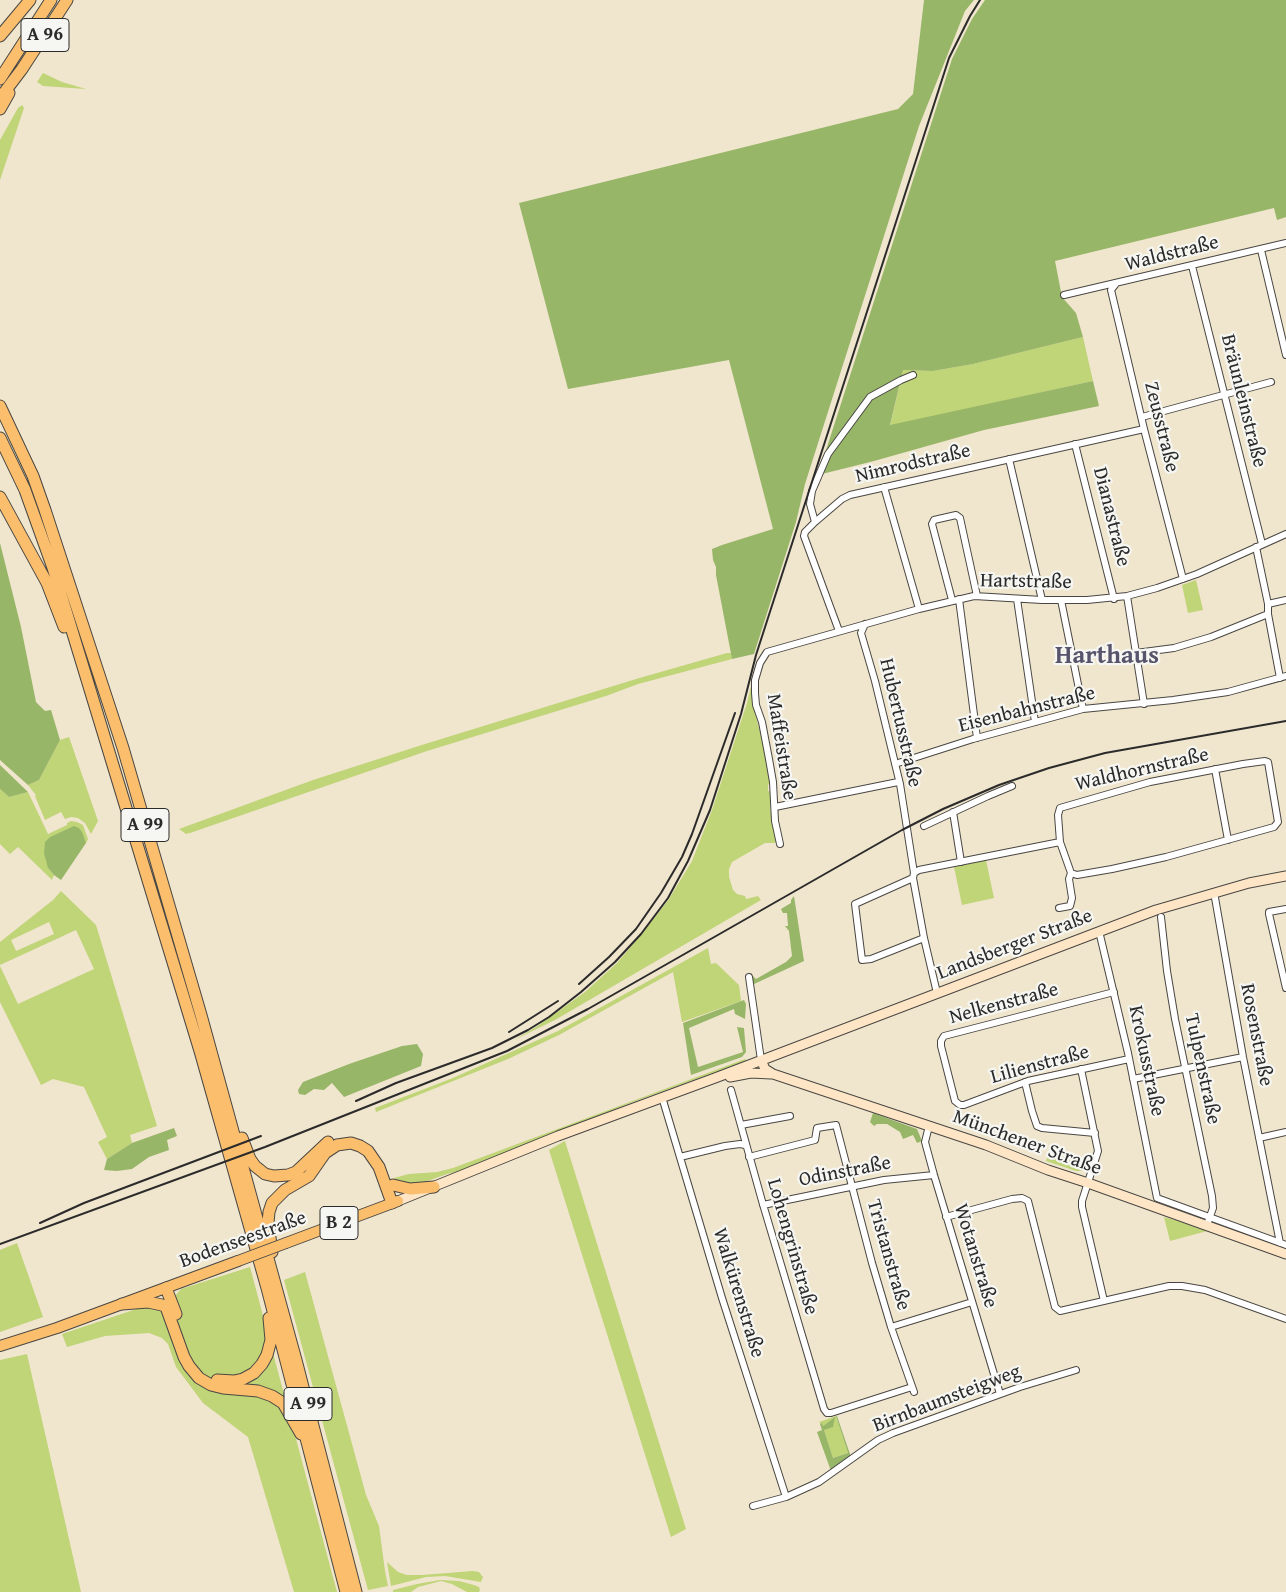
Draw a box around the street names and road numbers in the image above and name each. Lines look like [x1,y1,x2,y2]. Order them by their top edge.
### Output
road number: A 96 [21,18,69,52]
street label: Waldstraße [1123,231,1221,277]
street label: Bräunleinstraße [1215,332,1271,470]
street label: Zeusstraße [1138,379,1184,475]
street label: Nimrodstraße [853,439,973,489]
street label: Dianastraße [1087,465,1135,569]
street label: Hartstraße [980,569,1072,595]
street label: Hubertusstraße [874,656,926,790]
street label: Eisenbahnstraße [956,681,1098,739]
street label: Maffeistraße [761,692,801,802]
street label: Waldhornstraße [1073,743,1211,797]
road number: A 99 [121,808,169,842]
street label: Landsberger Straße [934,904,1096,986]
street label: Nelkenstraße [947,978,1061,1030]
street label: Rosenstraße [1234,982,1278,1088]
street label: Krokusstraße [1123,1003,1169,1119]
street label: Tulpenstraße [1179,1011,1225,1127]
street label: Lilienstraße [988,1040,1092,1090]
street label: Münchener Straße [949,1105,1105,1181]
street label: Odinstraße [797,1151,893,1193]
street label: Lohengrinstraße [761,1176,823,1318]
street label: Tristanstraße [861,1197,915,1313]
street label: Wotanstraße [948,1201,1002,1311]
street label: Bodenseestraße [176,1206,310,1274]
road number: B 2 [320,1206,358,1240]
street label: Walkürenstraße [707,1225,769,1361]
street label: Birnbaumsteigweg [870,1360,1024,1438]
road number: A 99 [284,1388,332,1420]

